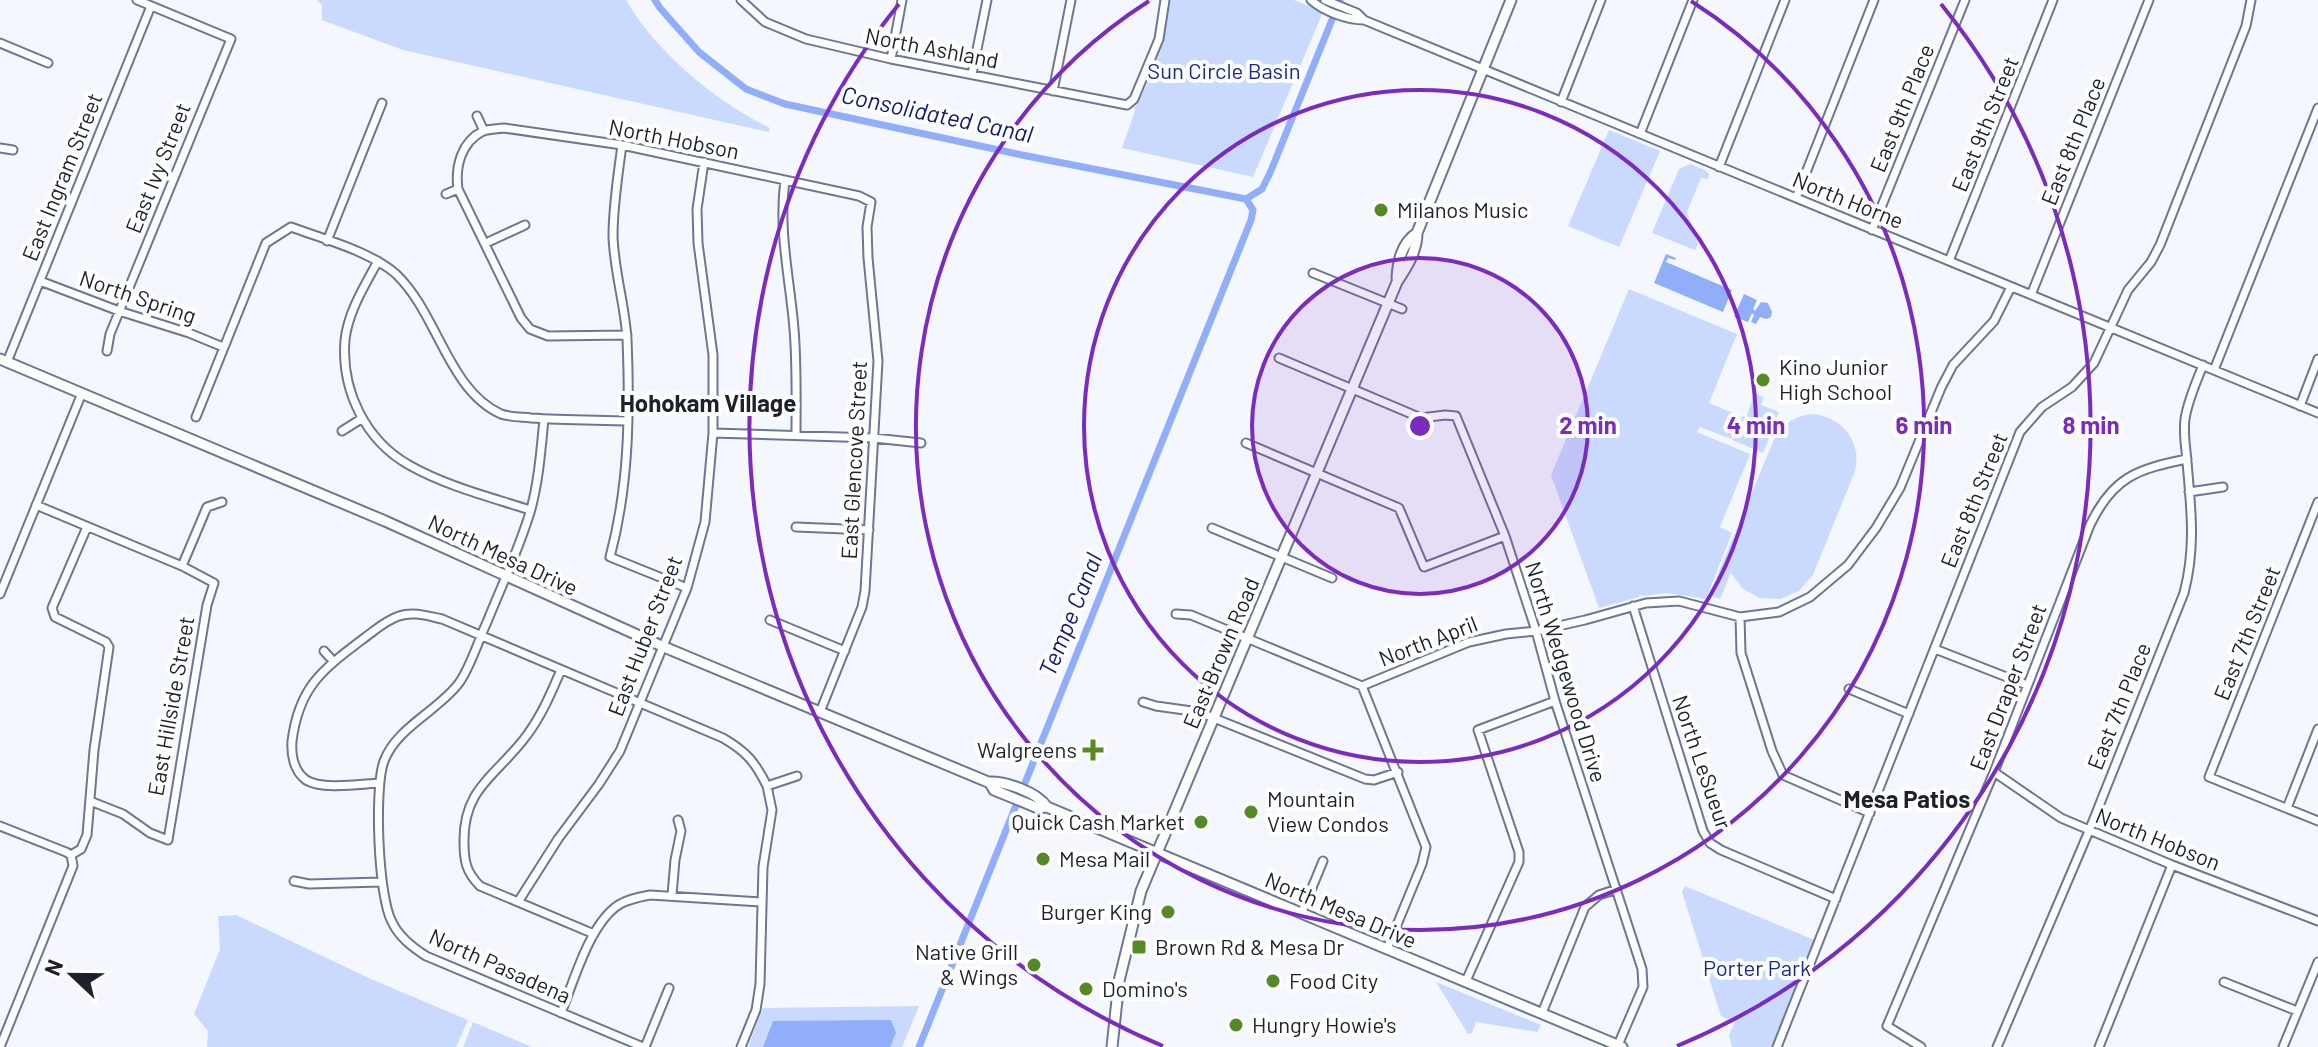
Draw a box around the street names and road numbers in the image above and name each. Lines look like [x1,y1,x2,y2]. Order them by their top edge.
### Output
street label: North Ashland [863,21,1001,73]
street label: East 9th Place [1864,40,1939,175]
street label: East 9th Street [1945,52,2023,195]
street label: East 8th Place [2035,73,2110,208]
street label: East Ingram Street [16,89,107,264]
street label: East Ivy Street [119,99,195,237]
street label: North Hobson [607,113,742,163]
street label: North Horne [1789,165,1908,233]
street label: North Spring [77,264,200,328]
street label: East Glencove Street [835,360,871,560]
street label: East 8th Street [1934,428,2012,571]
street label: North Mesa Drive [425,508,582,600]
street label: East Huber Street [602,552,687,720]
street label: North Wedgewood Drive [1521,558,1613,785]
street label: East 7th Street [2207,562,2285,703]
street label: East Brown Road [1177,573,1264,732]
street label: East Draper Street [1963,600,2051,774]
street label: North April [1375,609,1481,671]
street label: East Hillside Street [141,614,199,798]
street label: East 7th Place [2081,638,2155,773]
street label: North LeSueur [1668,691,1738,832]
street label: North Hobson [2092,801,2225,875]
street label: North Mesa Drive [1262,865,1421,953]
street label: North Pasadena [426,922,575,1008]

